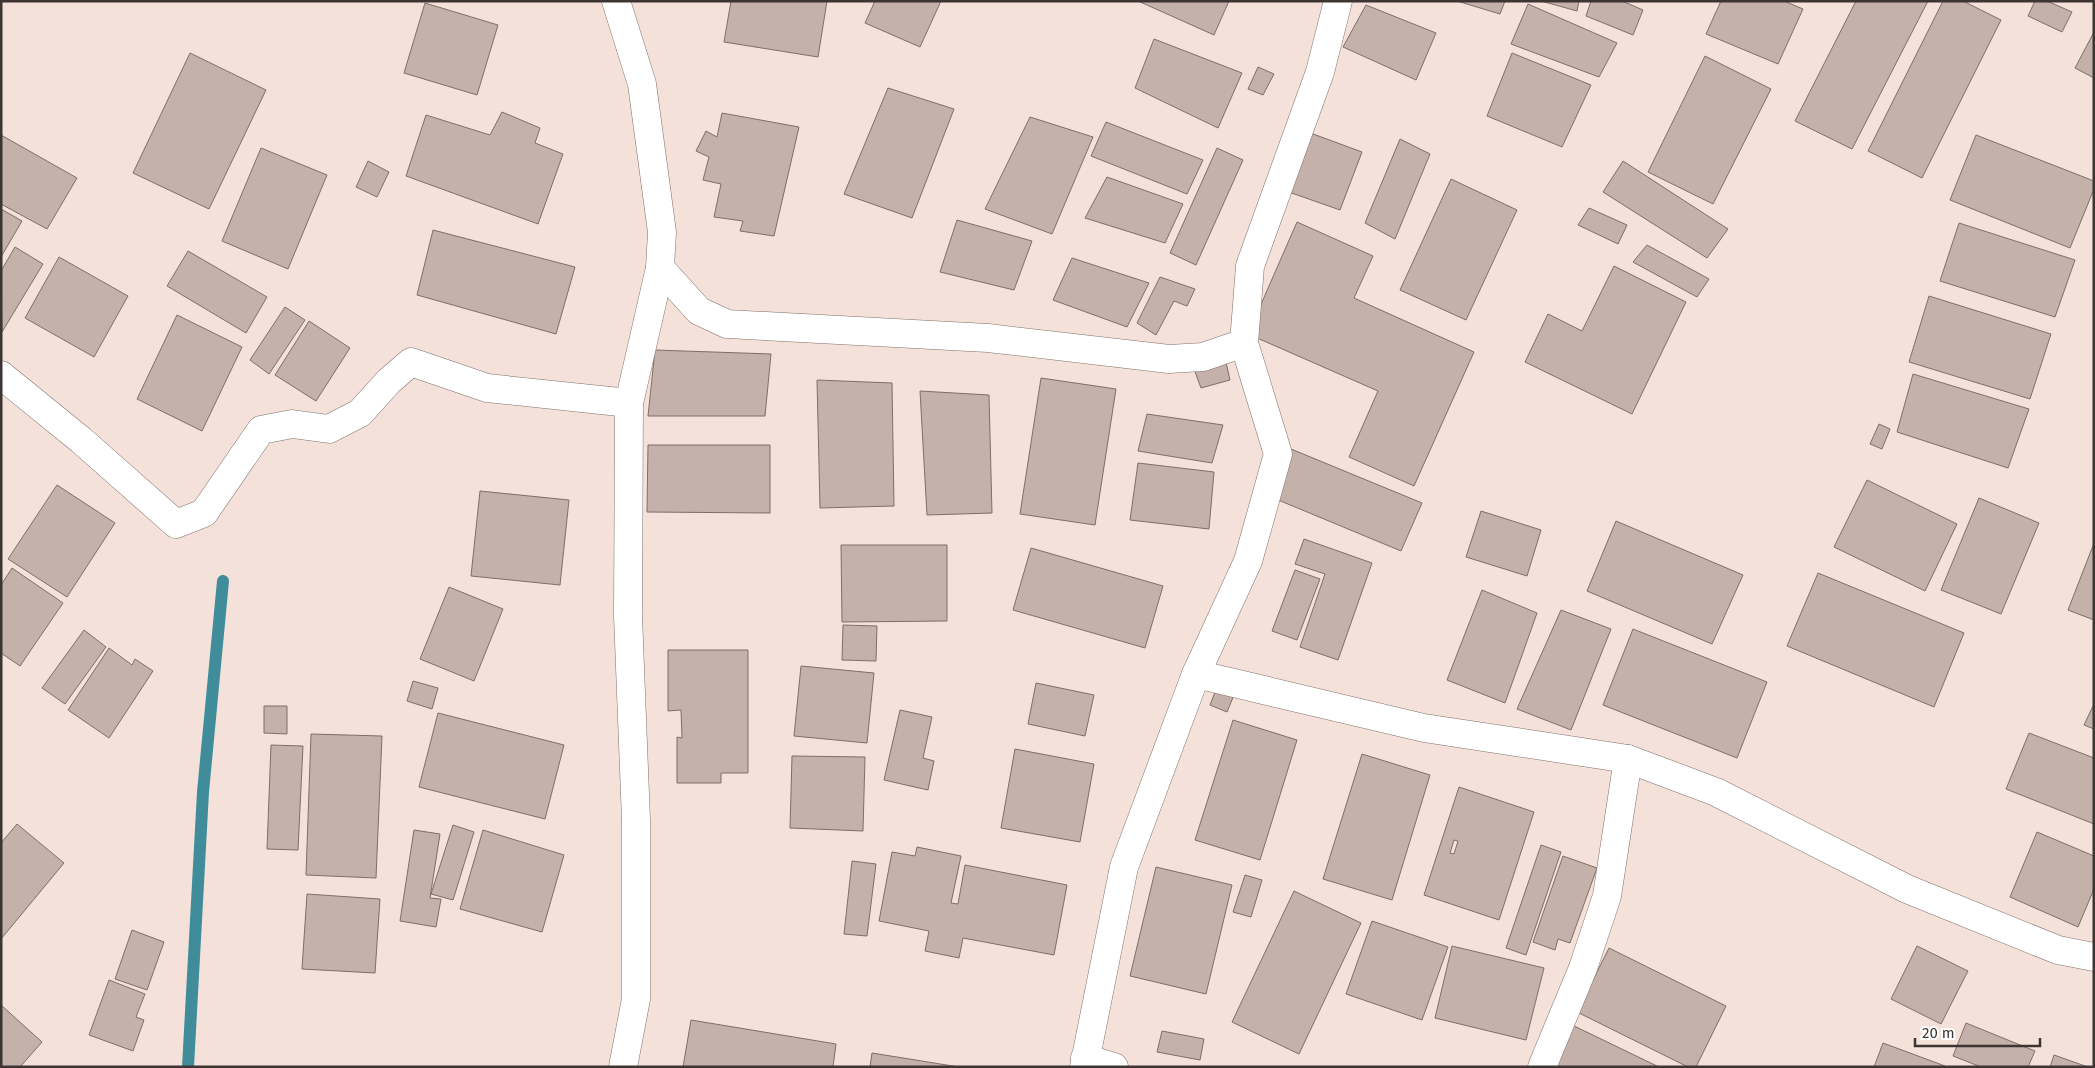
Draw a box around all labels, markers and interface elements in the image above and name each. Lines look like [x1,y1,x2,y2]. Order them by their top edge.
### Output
scale bar [1915,1016,2040,1048]
text: 20 m [1922,1024,1955,1042]

